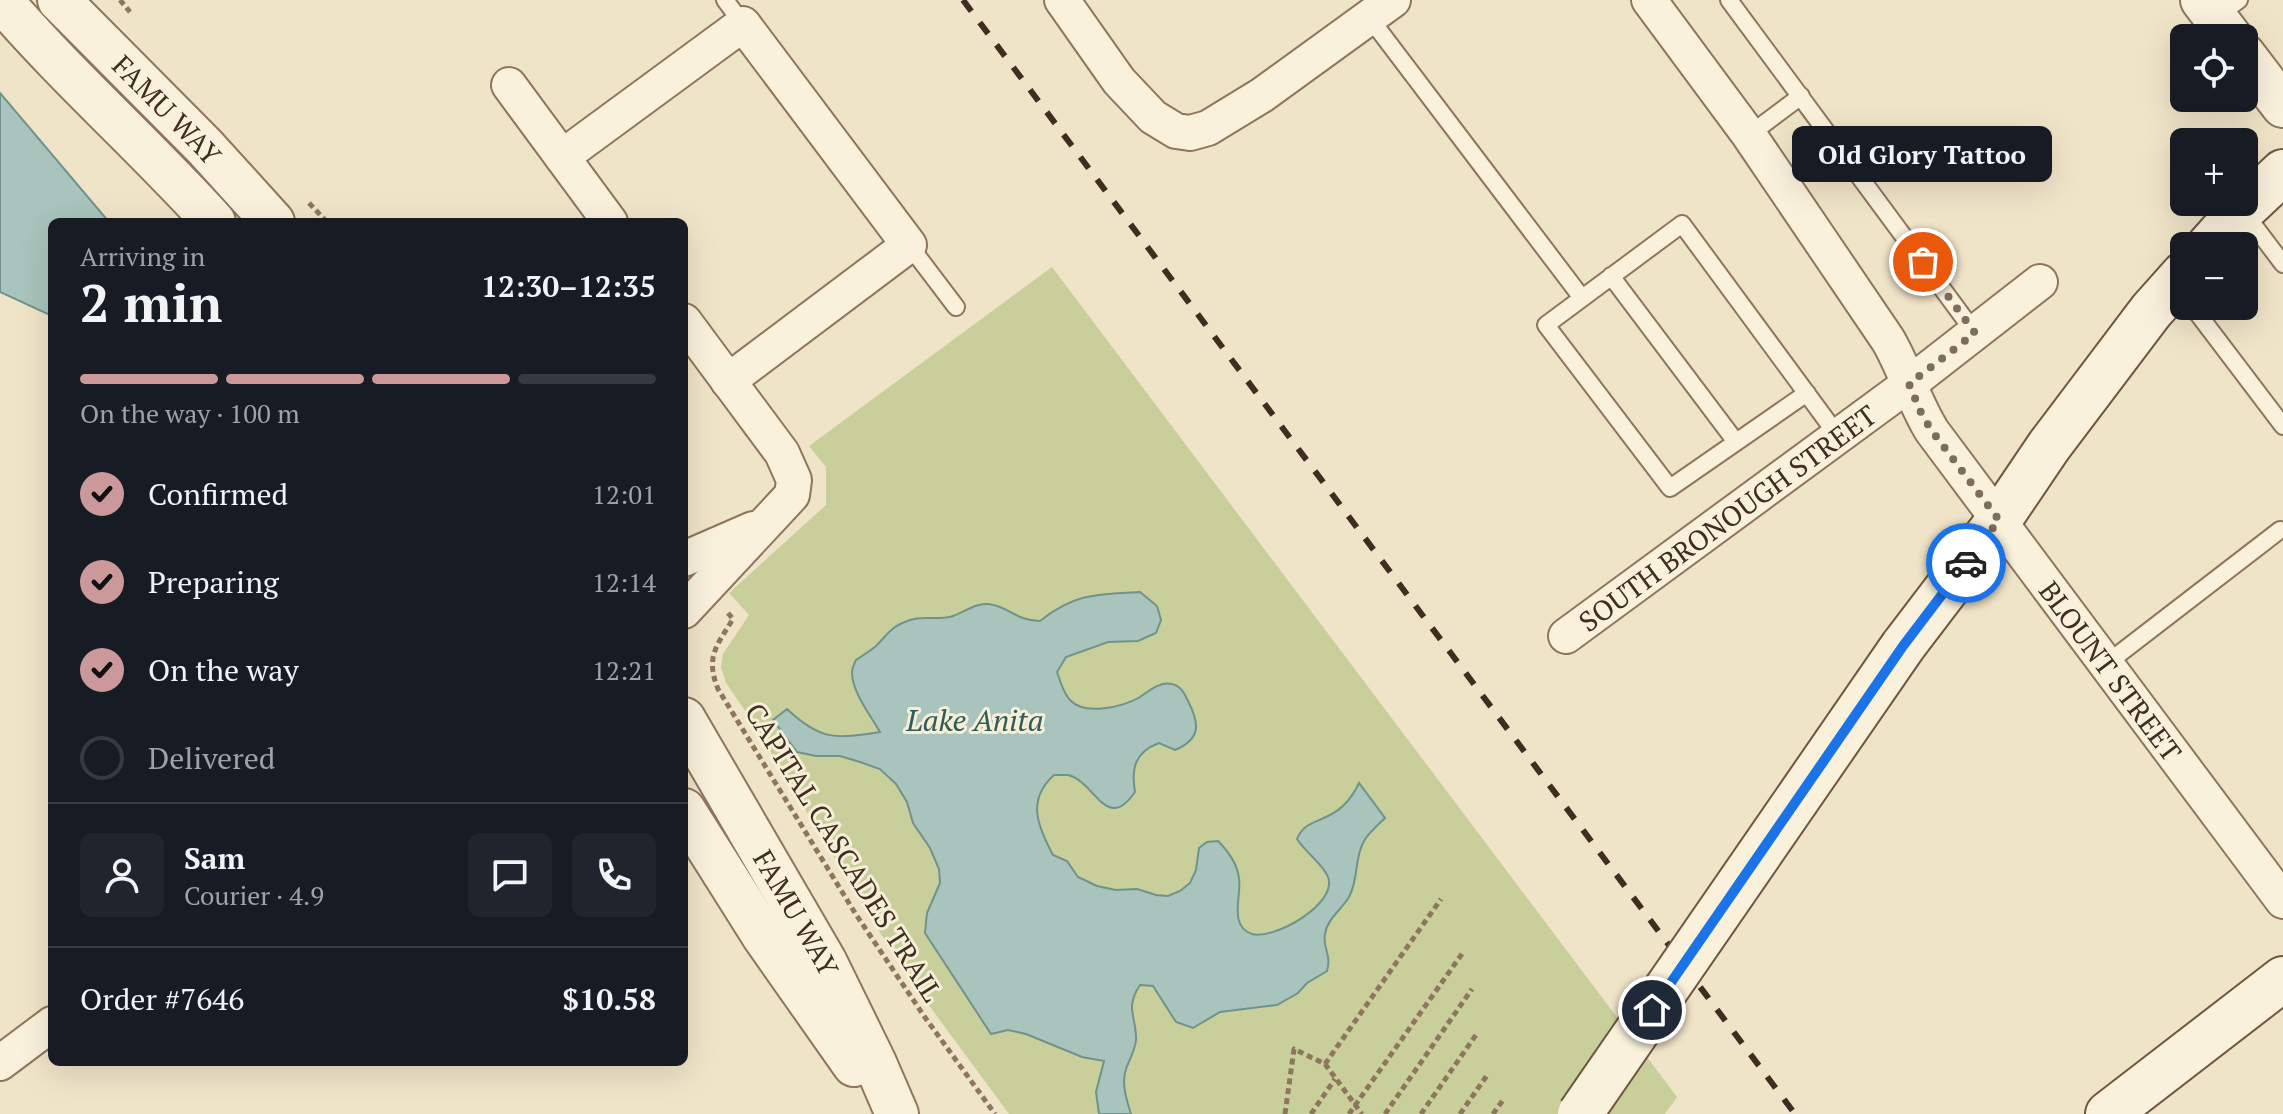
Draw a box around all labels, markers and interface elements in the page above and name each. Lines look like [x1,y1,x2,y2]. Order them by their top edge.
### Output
map controls [2170,24,2258,320]
button: locate [2170,24,2258,112]
street label: FAMU WAY [105,46,231,173]
callout: Old Glory Tattoo [1793,126,2053,182]
button: + [2170,128,2258,216]
text: Old Glory Tattoo [1818,137,2026,171]
pin [1889,228,1957,296]
button: − [2170,232,2258,320]
text: Arriving in [80,239,205,273]
icon: bag [1901,240,1945,284]
text: 12:30–12:35 [481,266,656,306]
text: 2 min [80,268,222,337]
text: On the way · 100 m [80,396,300,430]
street label: SOUTH BRONOUGH STREET [1571,396,1883,639]
icon: check [80,472,124,516]
text: Confirmed [148,474,288,514]
text: 12:01 [592,477,656,511]
courier [1926,523,2006,603]
icon: car [1944,541,1988,585]
icon: check [80,560,124,604]
text: Preparing [148,562,279,602]
text: 12:14 [592,565,656,599]
street label: BLOUNT STREET [2031,573,2191,768]
icon: check [80,648,124,692]
text: On the way [148,650,299,690]
text: 12:21 [592,653,656,687]
street label: CAPITAL CASCADES TRAIL [737,696,951,1008]
water label: Lake Anita [905,700,1044,740]
text: Delivered [148,738,275,778]
button: person [80,833,164,917]
button: chat [468,833,552,917]
button: phone [572,833,656,917]
text: Sam [184,838,245,878]
street label: FAMU WAY [745,843,848,983]
text: Courier · 4.9 [184,878,324,912]
pin [1618,976,1686,1044]
text: Order #7646 [80,979,244,1019]
text: $10.58 [562,979,656,1019]
icon: home [1630,988,1674,1032]

